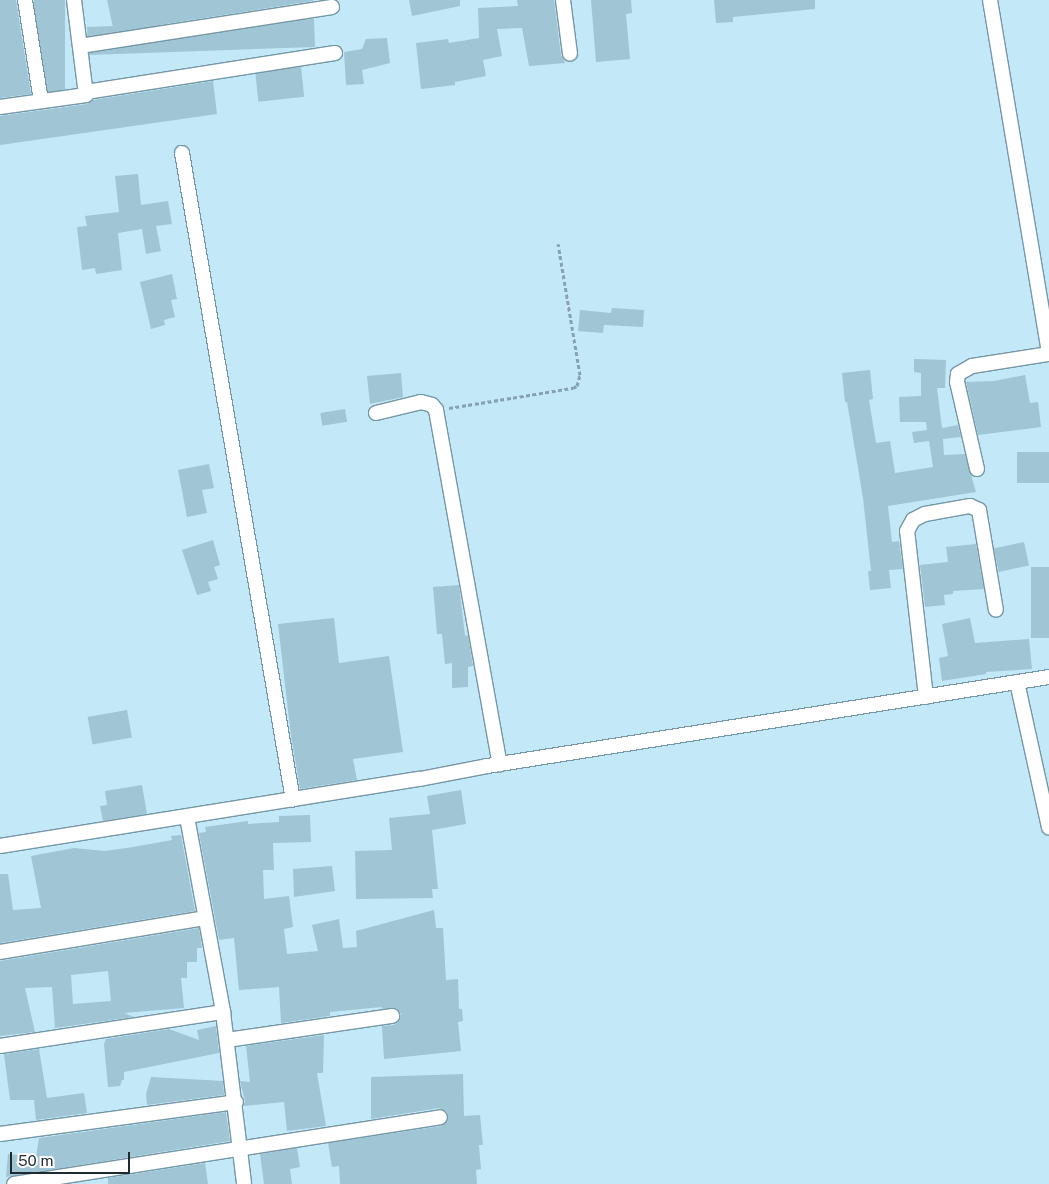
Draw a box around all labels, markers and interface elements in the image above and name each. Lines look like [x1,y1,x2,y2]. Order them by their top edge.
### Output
scale bar [12,1142,132,1174]
text: 50 m [18,1152,53,1169]

